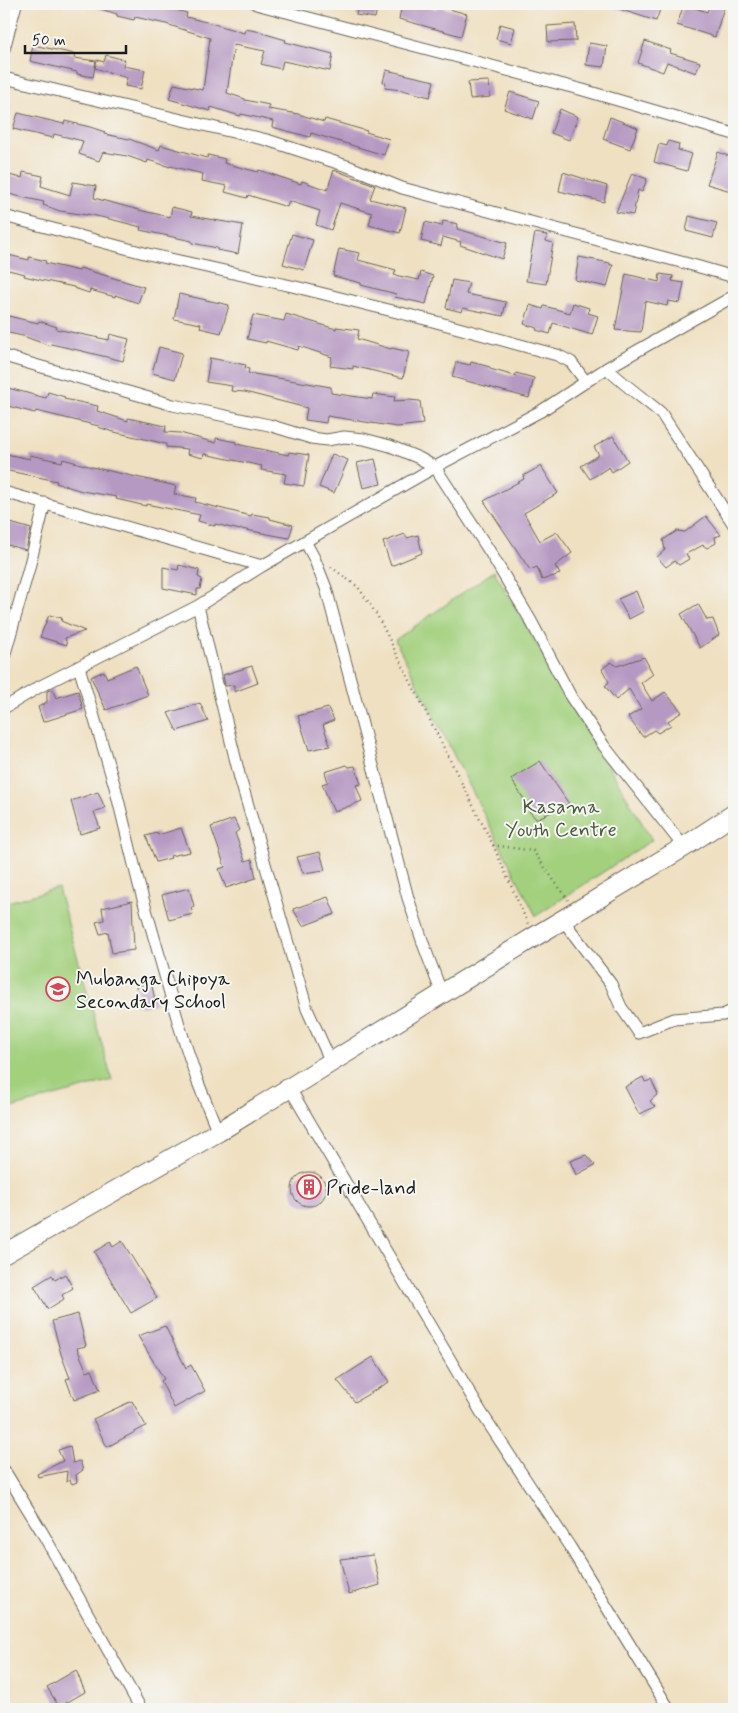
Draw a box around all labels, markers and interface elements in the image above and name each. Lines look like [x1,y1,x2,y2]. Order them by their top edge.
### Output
scale bar [25,22,126,54]
text: 50 m [32,31,66,51]
park label: Kasama Youth Centre [505,794,617,844]
place label: Mubanga Chipoya Secondary School [76,966,231,1016]
school or university icon: Mubanga Chipoya Secondary School [45,976,71,1002]
building icon: Pride-land [296,1174,322,1200]
place label: Pride-land [326,1175,416,1202]

